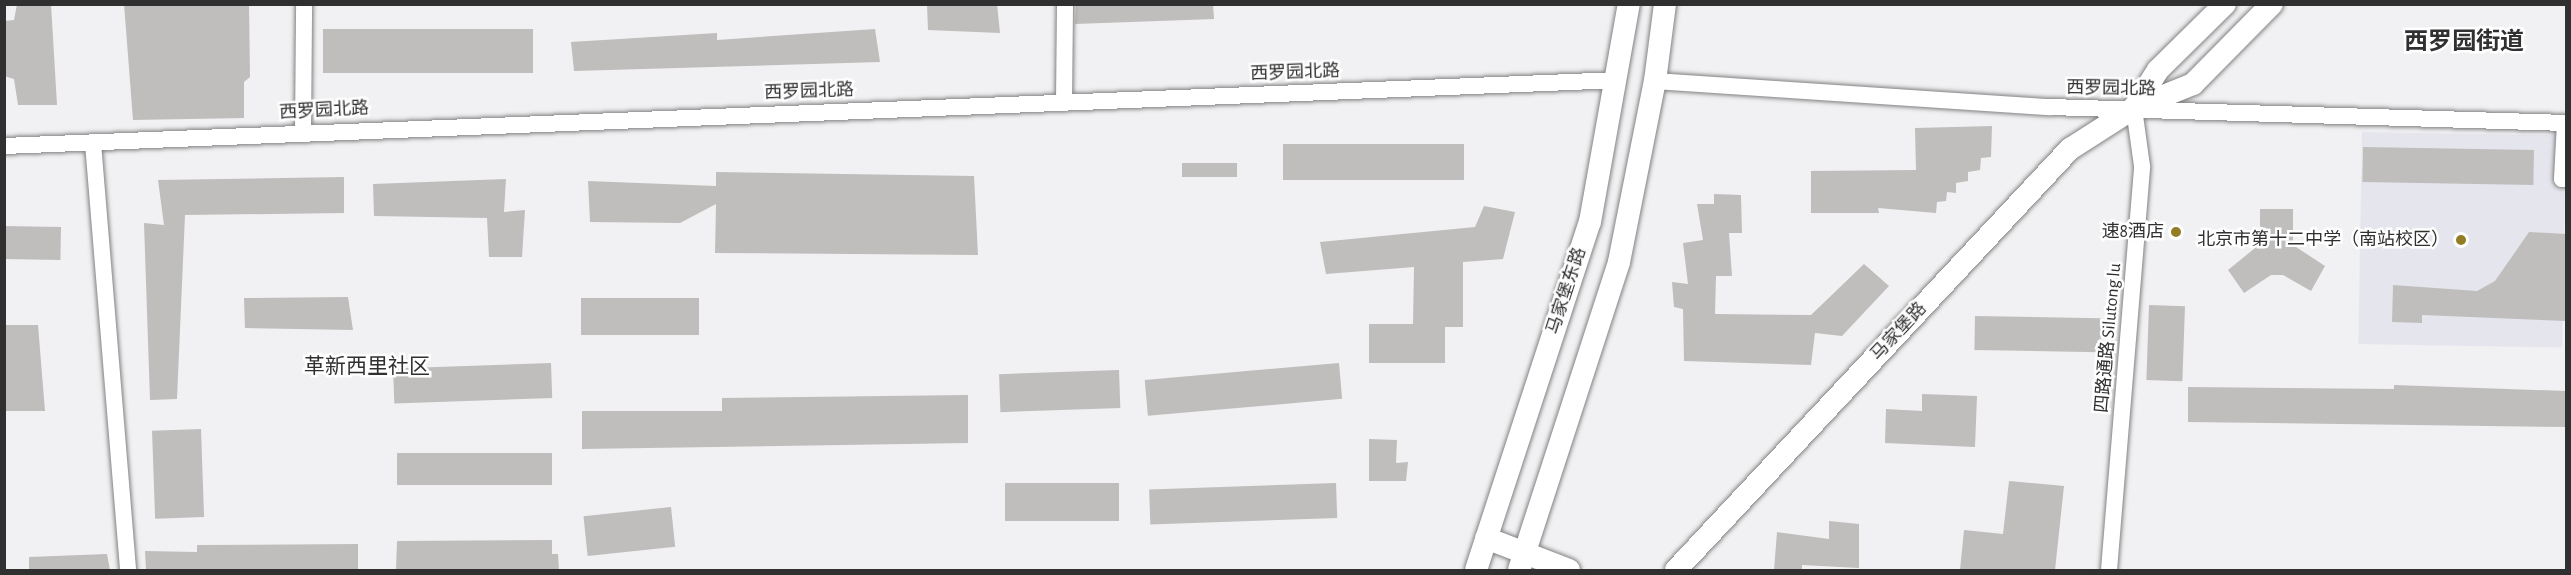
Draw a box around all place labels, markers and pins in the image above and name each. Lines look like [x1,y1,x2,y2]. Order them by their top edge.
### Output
place label: 速8酒店 [2101,221,2164,243]
marker: 速8酒店 [2169,225,2183,239]
place label: 北京市第十二中学（南站校区） [2197,229,2449,251]
marker: 北京市第十二中学（南站校区） [2454,233,2468,247]

